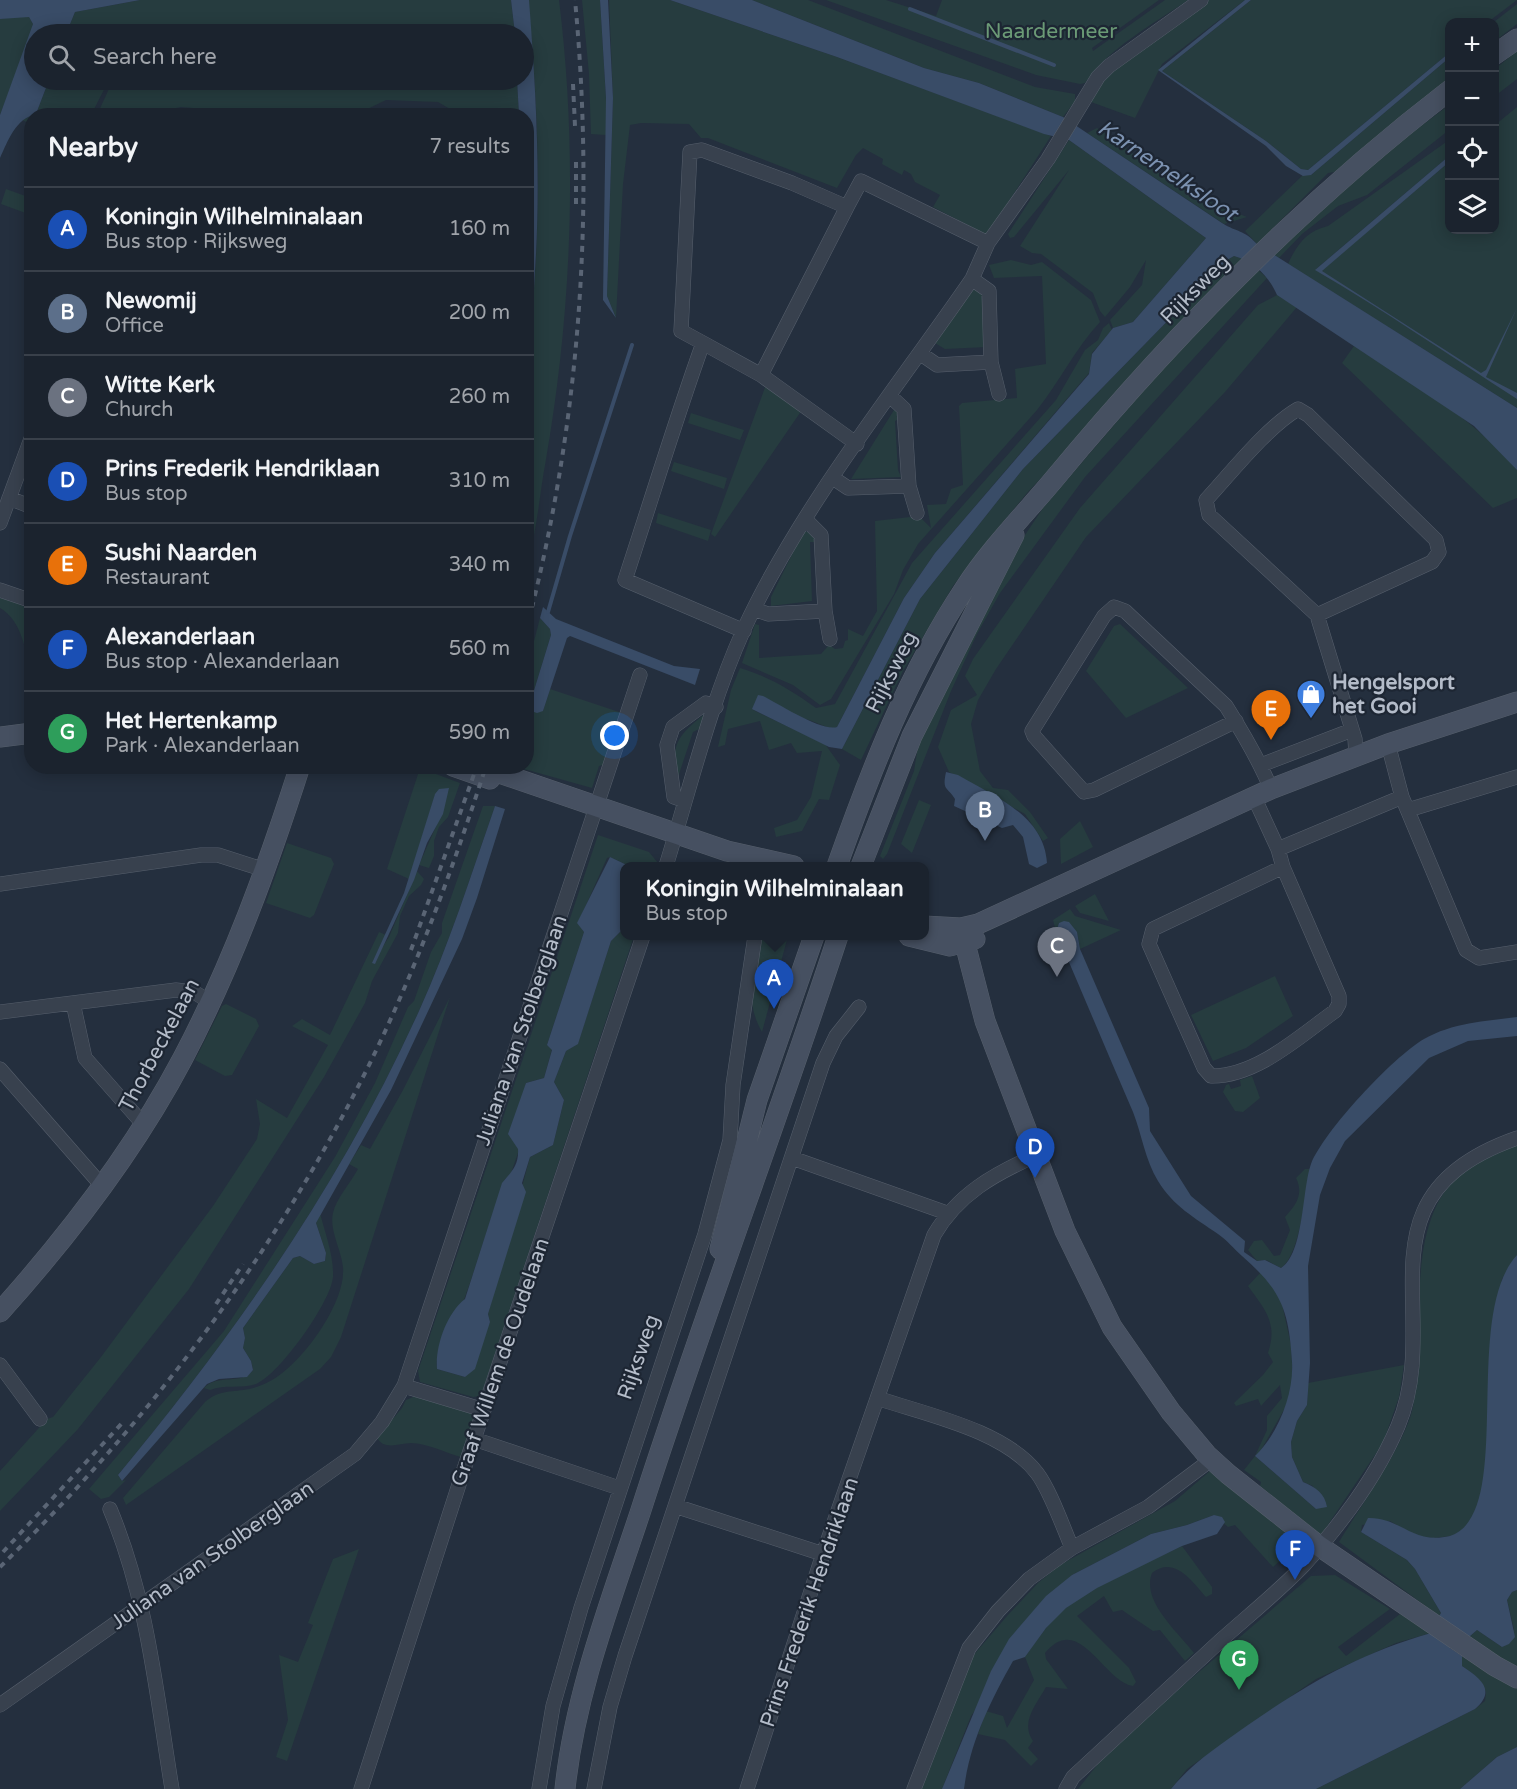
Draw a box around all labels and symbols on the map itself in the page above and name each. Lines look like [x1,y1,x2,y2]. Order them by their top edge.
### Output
park label: Naardermeer [985,19,1117,44]
water label: Karnemelksloot [1093,115,1244,228]
street label: Rijksweg [1155,249,1235,329]
street label: Rijksweg [860,627,923,717]
place label: Hengelsport het Gooi [1332,670,1455,719]
shop icon: Hengelsport het Gooi [1295,678,1327,720]
pin: E [1252,690,1290,740]
your location [600,721,629,750]
pin: B [966,792,1004,841]
street label: Juliana van Stolberglaan [470,912,573,1149]
pin: C [1038,928,1076,977]
pin: A [754,960,794,1009]
street label: Thorbeckelaan [114,974,205,1116]
pin: D [1016,1128,1054,1178]
street label: Graaf Willem de Oudelaan [446,1235,555,1490]
street label: Rijksweg [612,1311,665,1403]
street label: Prins Frederik Hendriklaan [755,1474,864,1730]
street label: Juliana van Stolberglaan [106,1476,319,1635]
pin: F [1276,1530,1314,1580]
pin: G [1220,1640,1258,1690]

